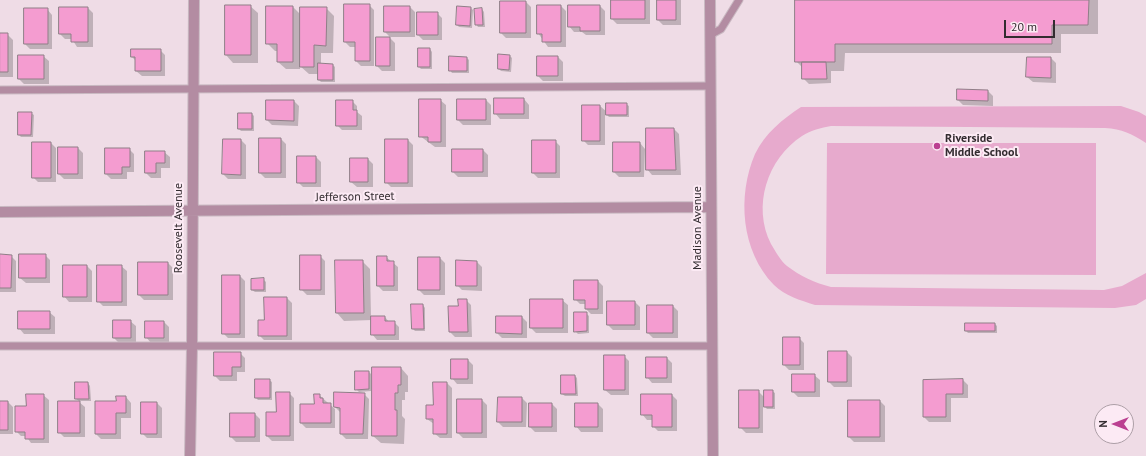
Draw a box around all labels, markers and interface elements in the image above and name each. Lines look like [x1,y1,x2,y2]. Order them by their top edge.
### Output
scale bar [1006,12,1057,38]
text: 20 m [1011,19,1037,34]
place label: Riverside Middle School [945,132,1018,160]
marker: Riverside Middle School [932,141,942,151]
street label: Roosevelt Avenue [172,183,186,273]
street label: Madison Avenue [691,186,705,270]
street label: Jefferson Street [315,189,395,205]
north arrow [1094,404,1134,444]
text: N [1096,420,1110,428]

